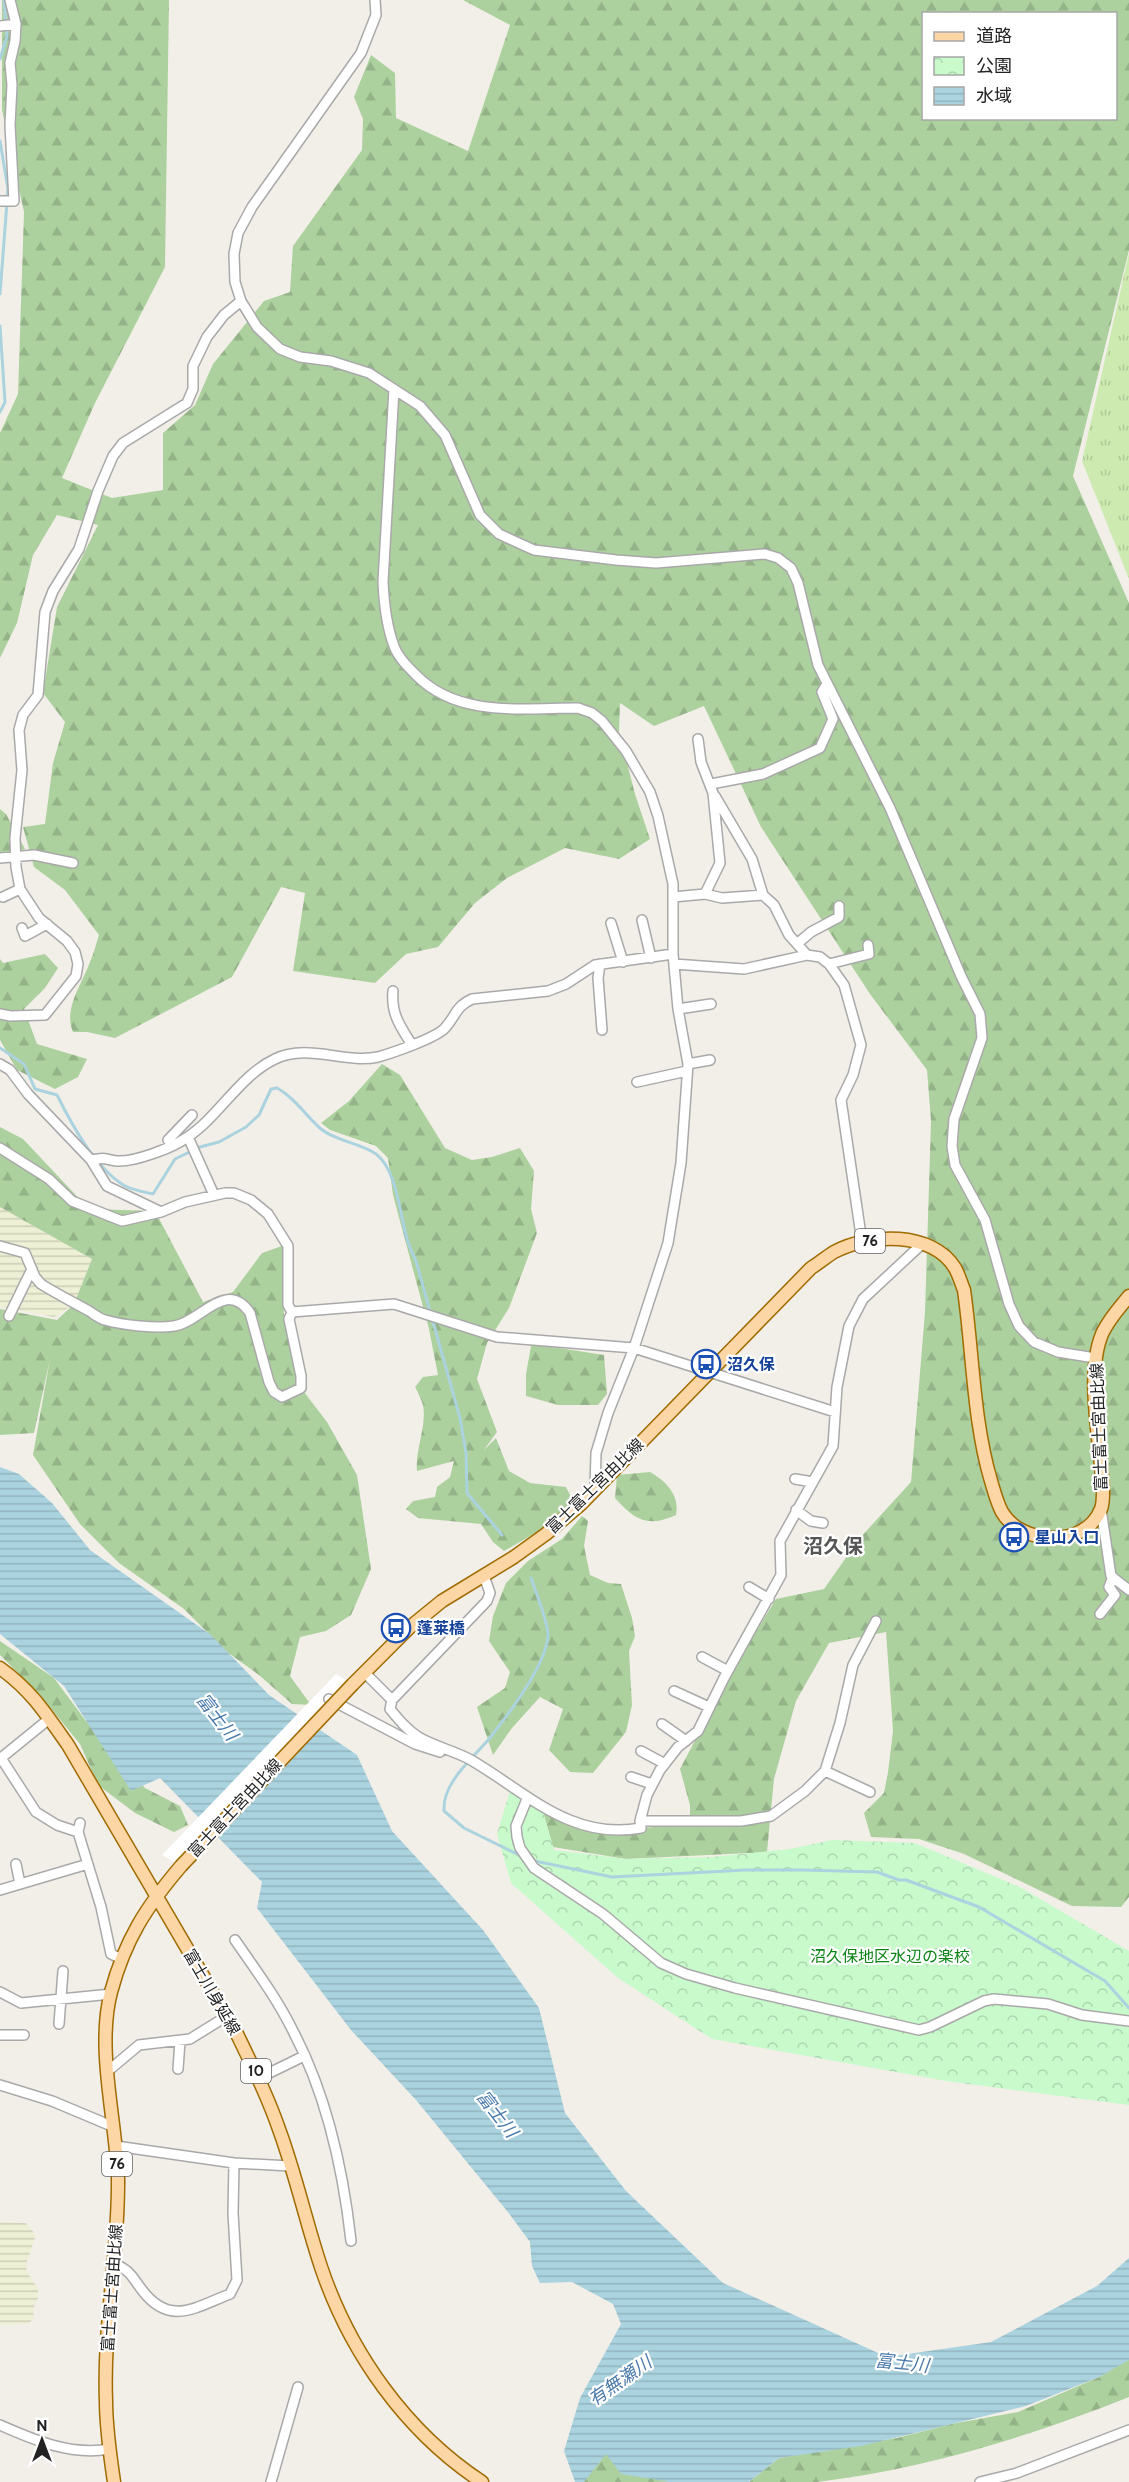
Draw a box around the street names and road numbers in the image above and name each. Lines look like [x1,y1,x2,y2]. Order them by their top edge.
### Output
road number: 76 [855,1229,885,1253]
street label: 富士富士宮由比線 [1087,1363,1111,1491]
street label: 富士富士宮由比線 [542,1435,648,1537]
street label: 富士富士宮由比線 [184,1755,286,1861]
street label: 富士川身延線 [180,1946,244,2038]
road number: 10 [241,2059,271,2083]
road number: 76 [102,2152,132,2176]
street label: 富士富士宮由比線 [98,2223,126,2353]

